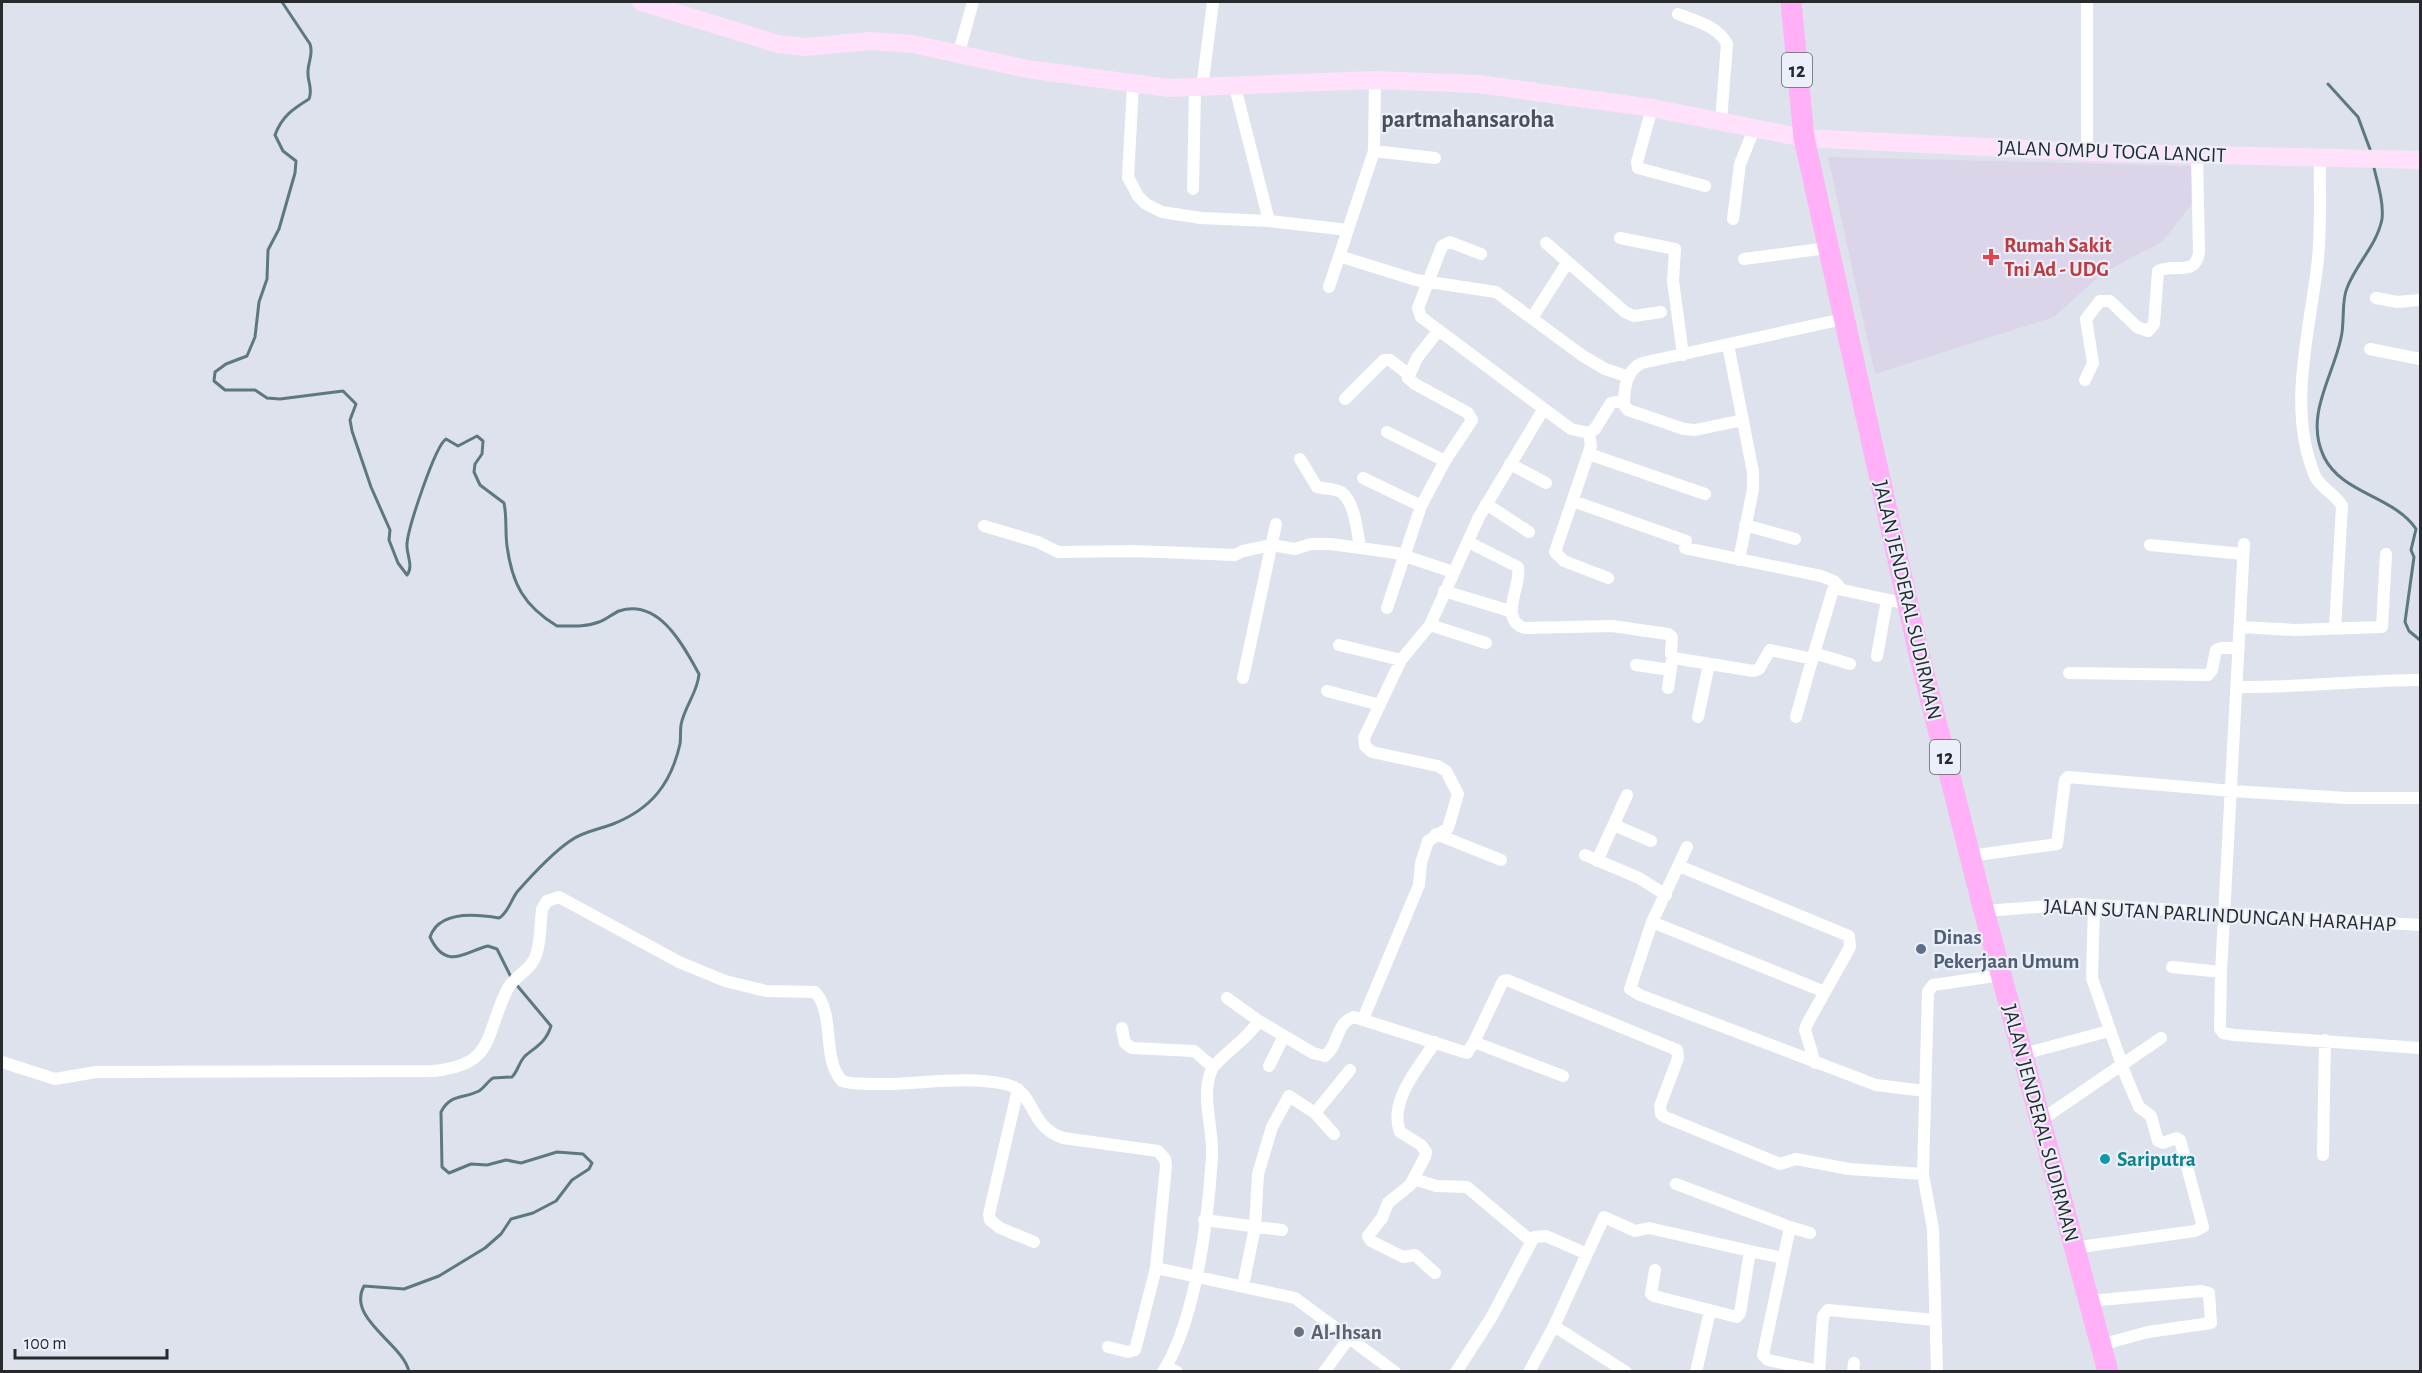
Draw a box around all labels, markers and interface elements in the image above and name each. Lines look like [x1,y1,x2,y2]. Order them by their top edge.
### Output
road number: 12 [1782,53,1812,87]
district label: partmahansaroha [1381,108,1555,132]
street label: JALAN OMPU TOGA LANGIT [1997,137,2227,166]
place label: Rumah Sakit Tni Ad - UDG [2004,235,2112,280]
marker: Rumah Sakit Tni Ad - UDG [1982,248,2000,266]
street label: JALAN JENDERAL SUDIRMAN [1870,478,1945,722]
road number: 12 [1930,740,1960,774]
street label: JALAN SUTAN PARLINDUNGAN HARAHAP [2043,896,2397,935]
place label: Dinas Pekerjaan Umum [1933,927,2079,972]
marker: Dinas Pekerjaan Umum [1914,942,1928,956]
street label: JALAN JENDERAL SUDIRMAN [1999,1002,2082,1244]
place label: Sariputra [2117,1149,2196,1170]
marker: Sariputra [2098,1152,2112,1166]
scale bar [15,1322,166,1360]
place label: Al-Ihsan [1311,1322,1382,1343]
marker: Al-Ihsan [1292,1325,1306,1339]
text: 100 m [24,1335,67,1353]

